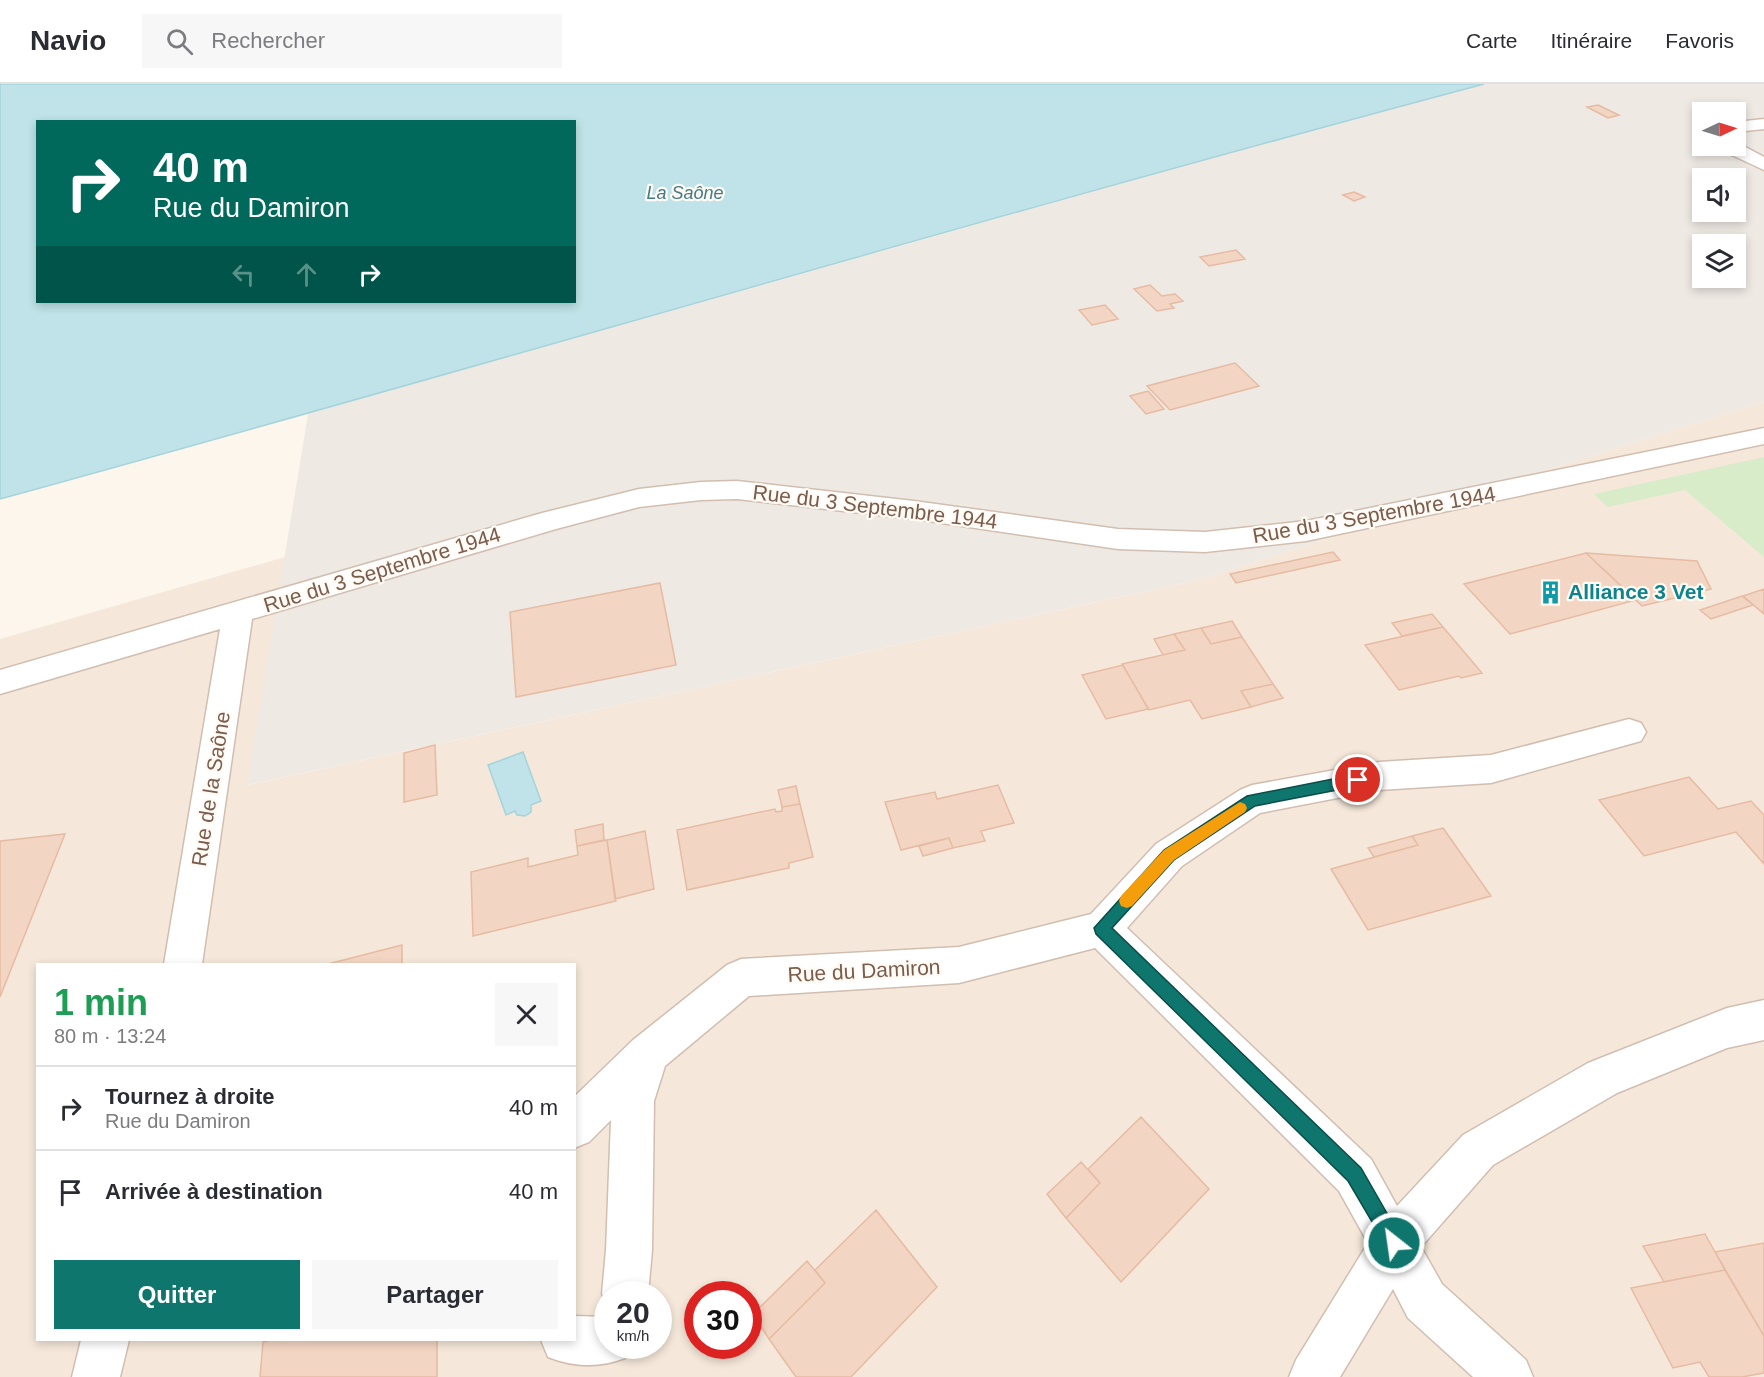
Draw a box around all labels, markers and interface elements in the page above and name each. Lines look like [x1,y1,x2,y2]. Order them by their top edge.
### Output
search box [142,14,562,68]
text: Navio [30,25,106,56]
icon: search [163,25,196,58]
text: Rechercher [211,28,325,53]
text: Carte [1466,29,1517,52]
text: Itinéraire [1550,29,1632,52]
text: Favoris [1665,29,1734,52]
north arrow [1692,102,1746,156]
map controls [1692,102,1746,288]
icon: right [54,144,132,222]
text: 40 m [153,144,249,191]
button: sound [1692,168,1746,222]
water label: La Saône [646,183,724,203]
text: Rue du Damiron [153,193,350,223]
button: layers [1692,234,1746,288]
icon: left [227,258,260,291]
icon: ahead [290,258,323,291]
icon: right [353,258,386,291]
street label: Rue du 3 Septembre 1944 [751,480,999,533]
street label: Rue du 3 Septembre 1944 [1251,482,1498,547]
street label: Rue du 3 Septembre 1944 [261,522,503,617]
building icon: Alliance 3 Vet [1537,579,1563,605]
place label: Alliance 3 Vet [1568,580,1703,603]
street label: Rue de la Saône [187,710,234,868]
pin [1332,754,1383,805]
icon: arrive [1341,763,1374,796]
street label: Rue du Damiron [787,955,941,986]
text: 1 min [54,982,148,1023]
button: close [495,983,558,1046]
text: 80 m · 13:24 [54,1025,166,1047]
text: Tournez à droite [105,1084,275,1109]
icon: right [54,1092,87,1125]
text: 40 m [509,1095,558,1120]
text: Rue du Damiron [105,1110,251,1132]
icon: arrive [54,1176,87,1209]
text: Arrivée à destination [105,1179,323,1204]
text: 40 m [509,1179,558,1204]
position arrow [1362,1211,1426,1275]
button: Quitter [54,1260,300,1329]
button: Partager [312,1260,558,1329]
speed limit sign: 30 [684,1281,762,1359]
text: 20 [616,1296,650,1329]
text: km/h [617,1327,649,1344]

